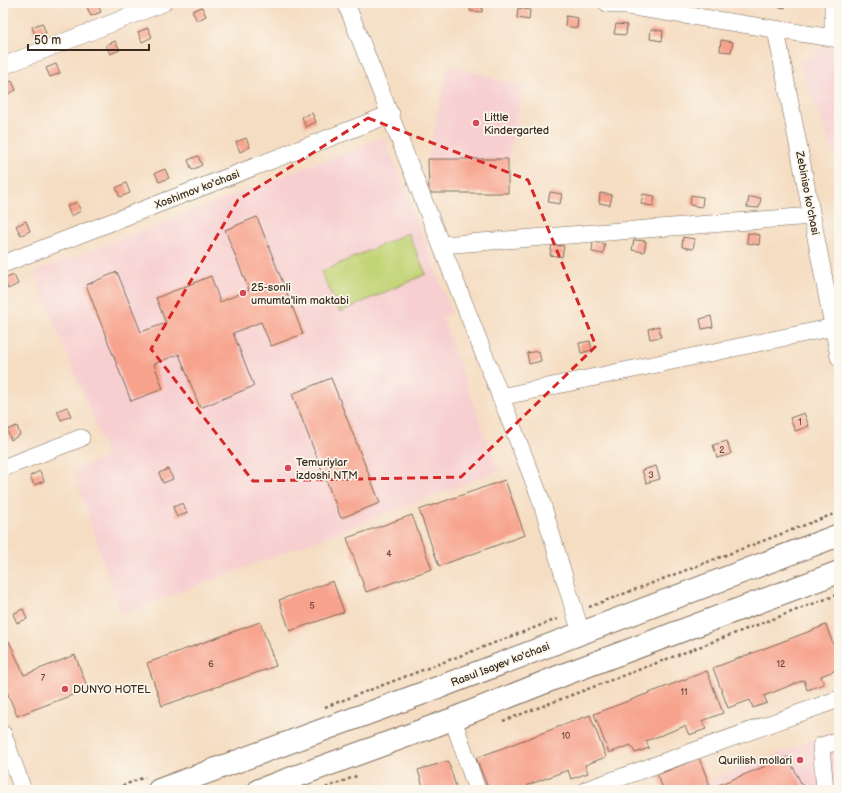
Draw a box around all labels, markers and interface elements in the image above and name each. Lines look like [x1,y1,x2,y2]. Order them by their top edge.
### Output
scale bar [28,26,149,52]
text: 50 m [34,33,61,48]
place label: Little Kindergarted [484,111,549,137]
marker: Little Kindergarted [471,118,481,128]
street label: Zebiniso ko'chasi [793,149,822,236]
street label: Xoshimov ko'chasi [152,167,241,212]
place label: 25-sonli umumta'lim maktabi [251,281,349,307]
marker: 25-sonli umumta'lim maktabi [238,288,248,298]
house number: 1 [798,417,802,428]
house number: 2 [719,445,725,456]
place label: Temuriylar izdoshi NTM [296,456,358,482]
marker: Temuriylar izdoshi NTM [283,463,293,473]
house number: 3 [648,470,654,481]
house number: 4 [386,549,392,560]
house number: 5 [309,601,315,612]
street label: Rasul Isayev ko'chasi [449,640,551,689]
house number: 6 [208,659,214,670]
house number: 12 [777,659,786,670]
house number: 7 [41,673,46,684]
place label: DUNYO HOTEL [73,683,151,696]
marker: DUNYO HOTEL [60,684,70,694]
house number: 11 [681,687,687,698]
house number: 10 [562,731,570,742]
place label: Qurilish mollari [718,754,792,767]
marker: Qurilish mollari [795,755,805,765]

